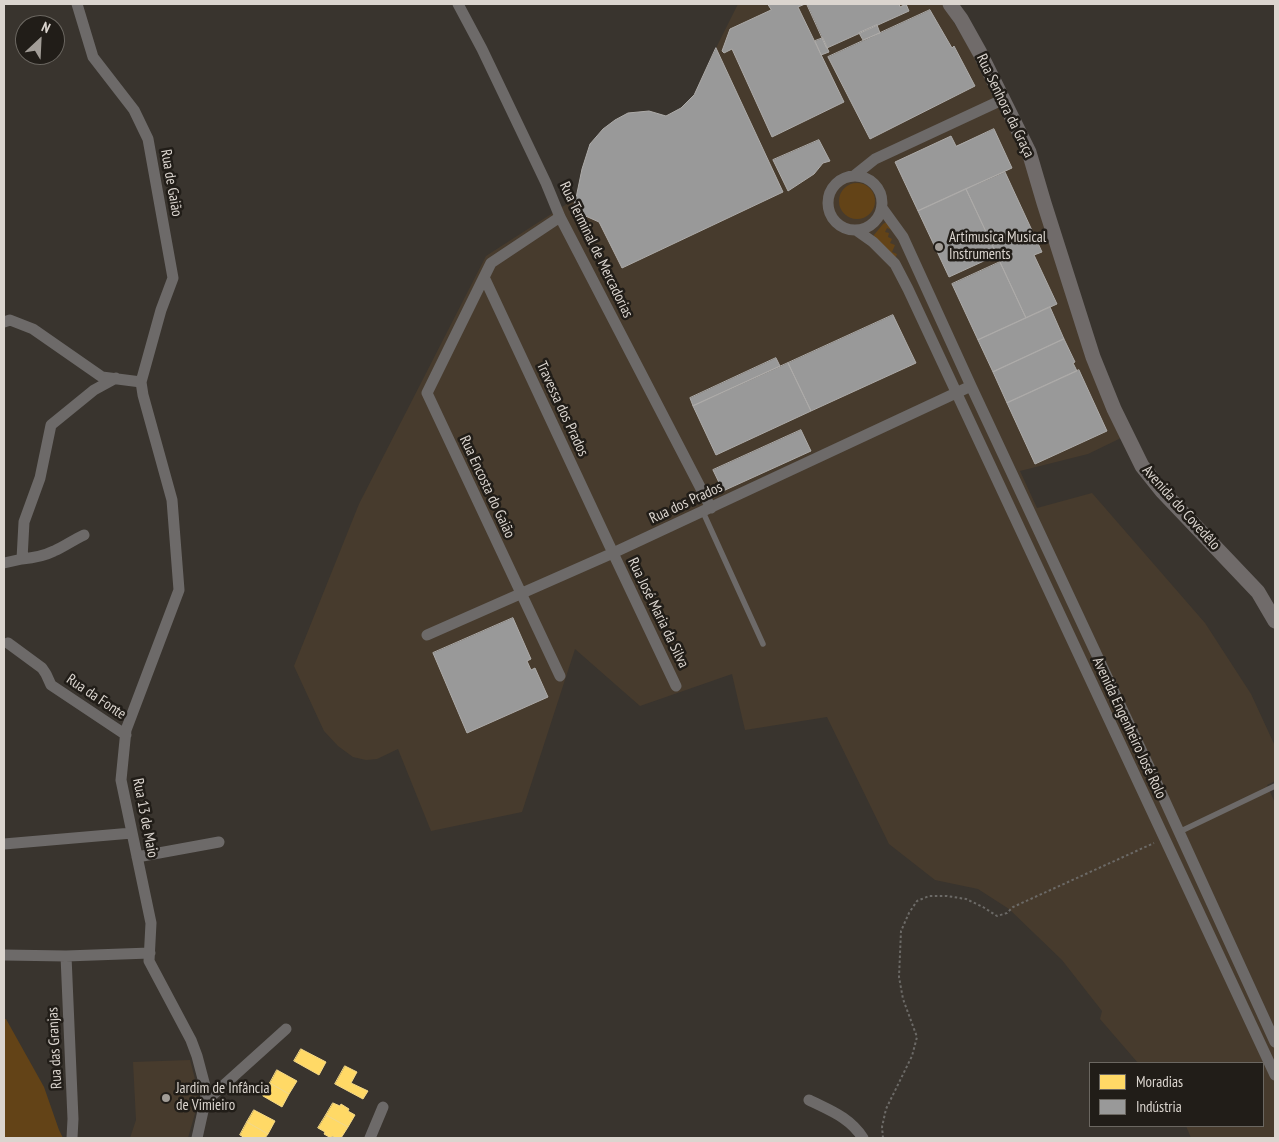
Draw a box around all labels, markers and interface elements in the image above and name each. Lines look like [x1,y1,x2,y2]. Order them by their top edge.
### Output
north arrow [15,15,65,65]
text: N [39,18,53,37]
street label: Rua Senhora da Graça [972,51,1038,161]
street label: Rua de Gaião [156,148,186,218]
street label: Rua Terminal de Mercadorias [555,179,637,321]
place label: Artimusica Musical Instruments [949,229,1046,264]
marker: Artimusica Musical Instruments [933,241,945,253]
street label: Travessa dos Prados [532,359,592,459]
street label: Rua Encosta do Gaião [455,433,519,541]
street label: Avenida do Covedêlo [1138,462,1224,554]
street label: Rua dos Prados [647,478,725,528]
street label: Rua José Maria da Silva [624,555,692,671]
street label: Avenida Engenheiro José Rolo [1088,654,1170,802]
street label: Rua da Fonte [63,671,129,723]
street label: Rua 13 de Maio [128,777,162,859]
street label: Rua das Granjas [44,1007,66,1089]
legend [1089,1062,1264,1127]
text: Moradias [1136,1072,1183,1091]
place label: Jardim de Infância de Vimieiro [176,1080,269,1115]
marker: Jardim de Infância de Vimieiro [160,1092,172,1104]
text: Indústria [1136,1097,1182,1116]

